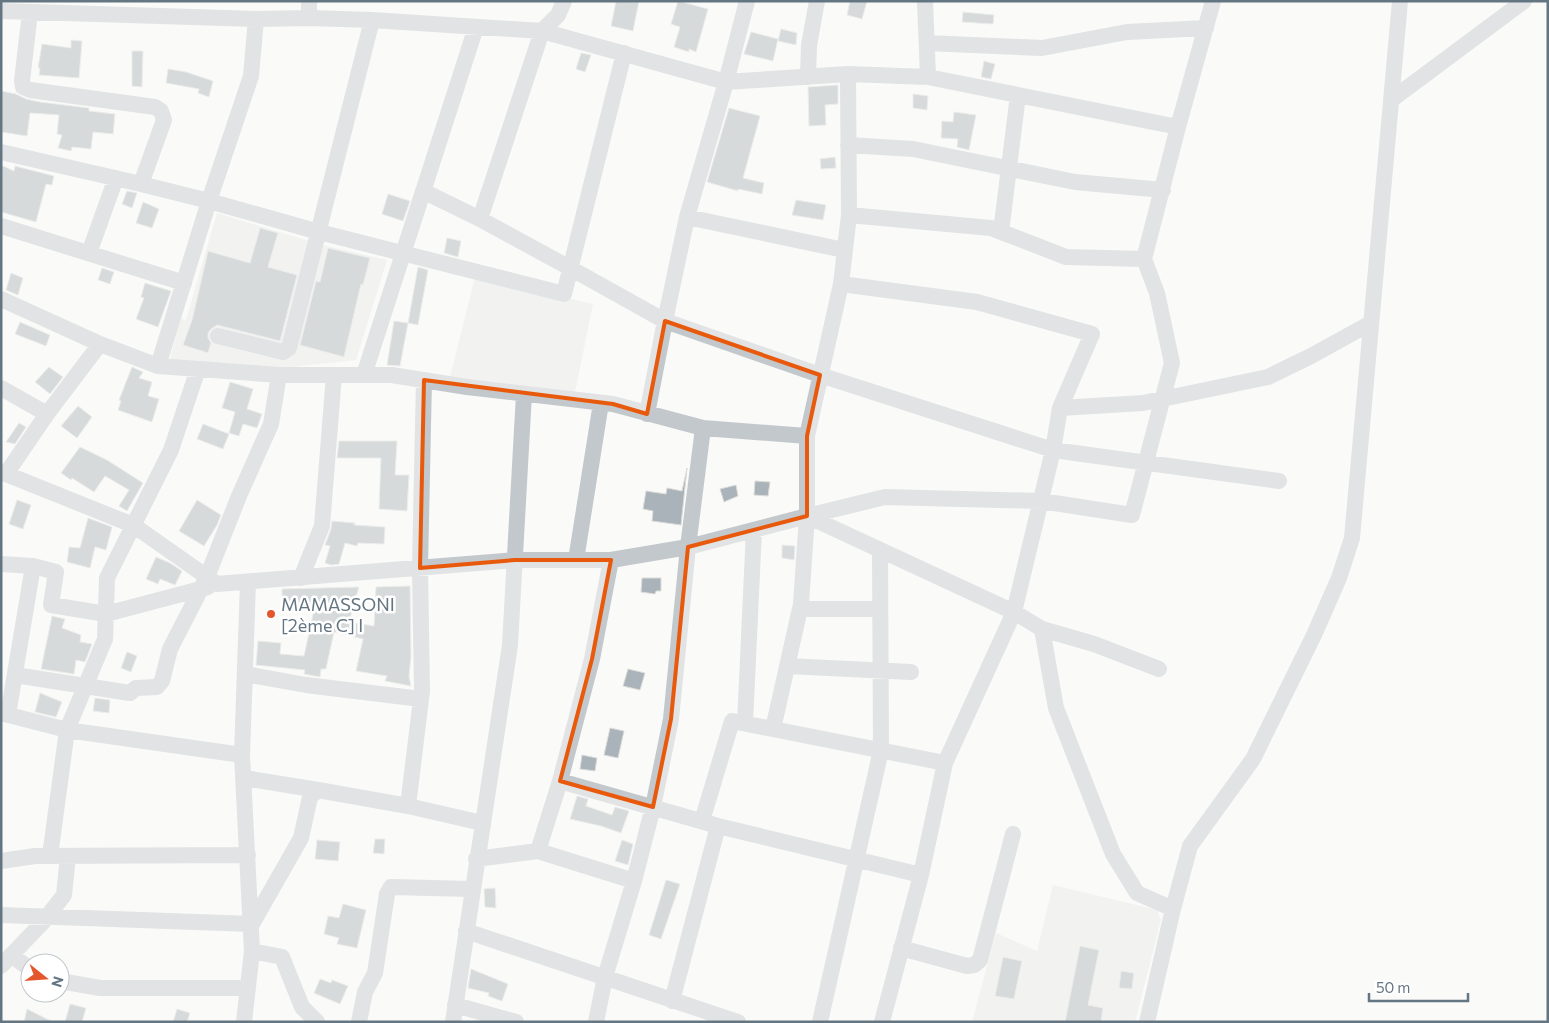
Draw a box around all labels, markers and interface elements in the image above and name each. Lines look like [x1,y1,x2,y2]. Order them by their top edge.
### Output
place label: MAMASSONI [2ème C] I [281,593,395,636]
marker: MAMASSONI [2ème C] I [265,608,277,620]
north arrow [20,953,70,1003]
scale bar [1369,970,1468,1002]
text: N [48,974,68,989]
text: 50 m [1376,978,1410,996]

